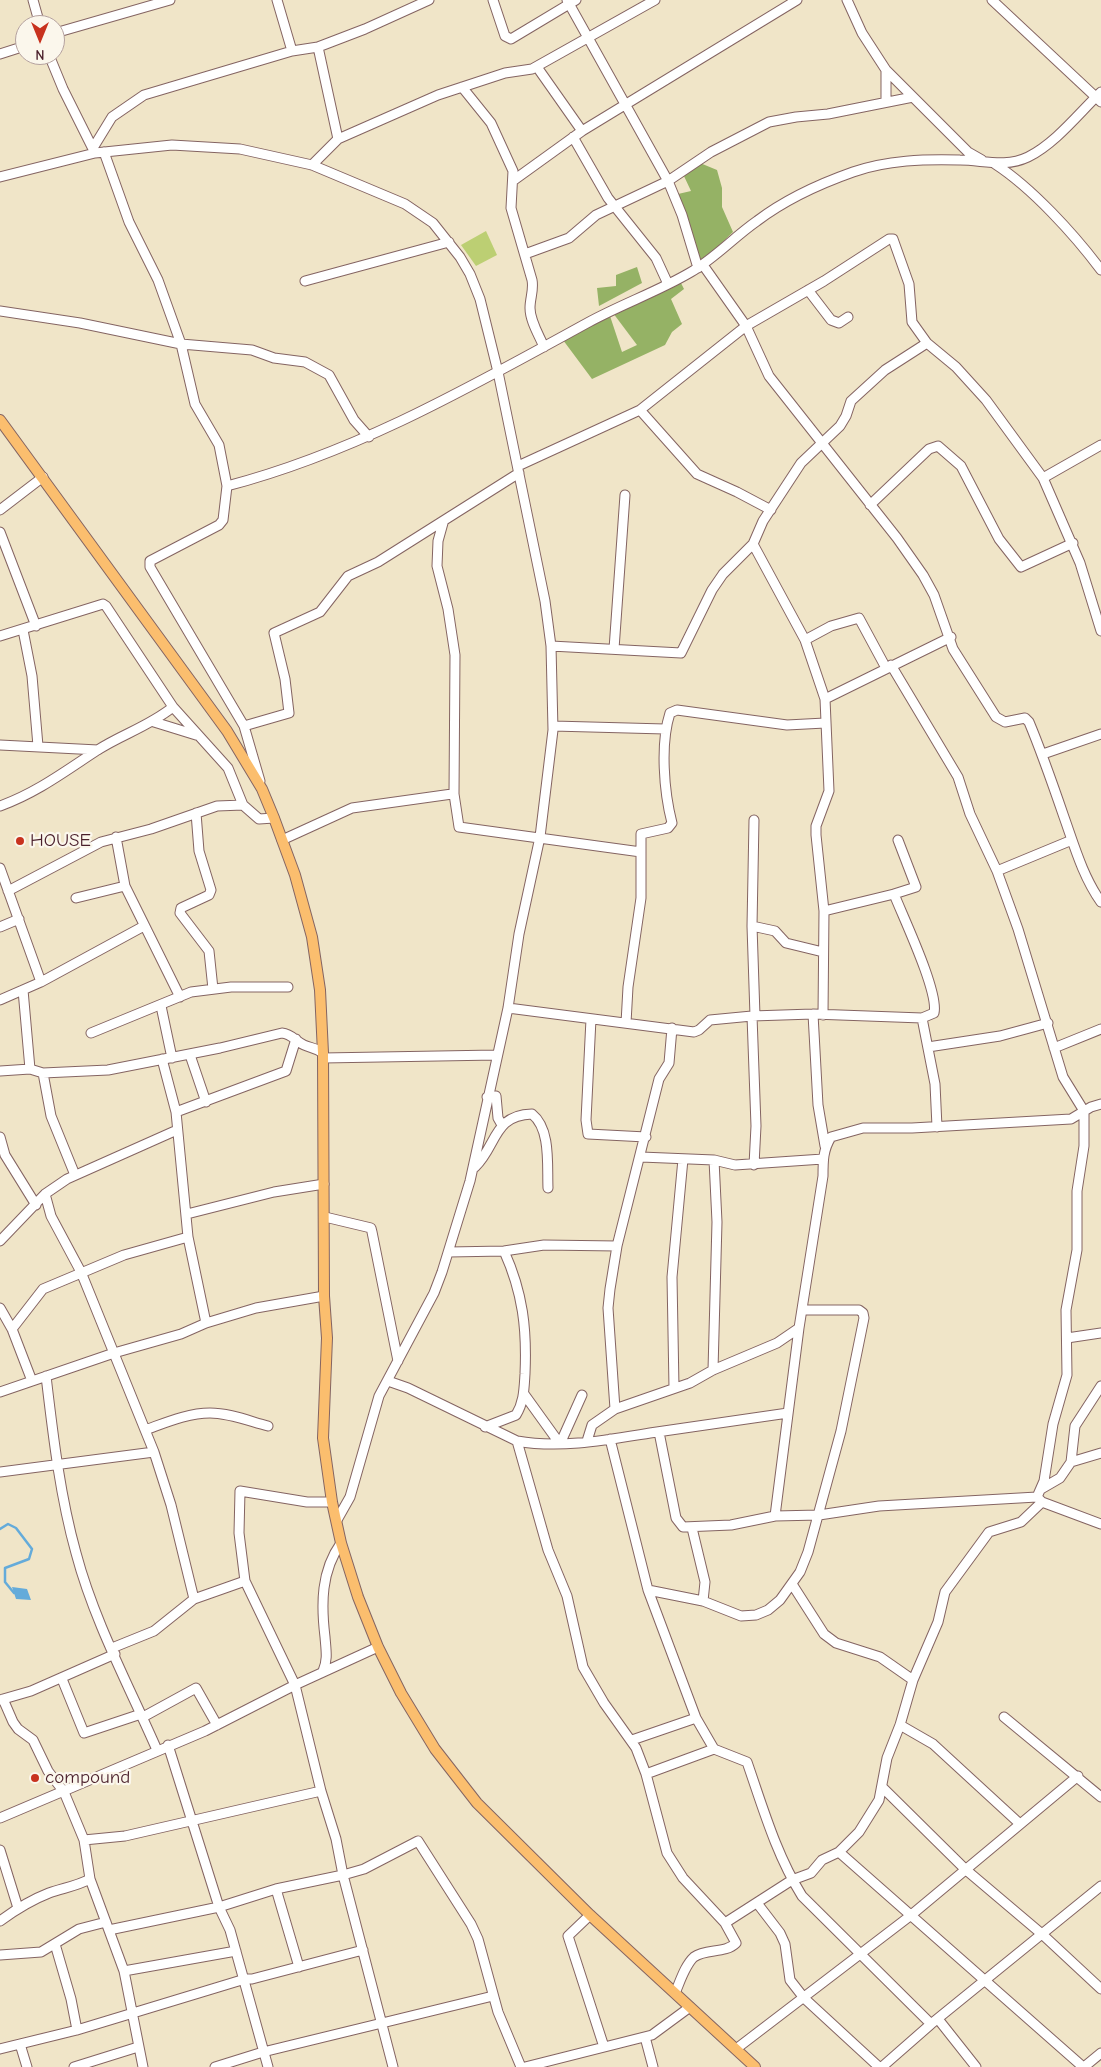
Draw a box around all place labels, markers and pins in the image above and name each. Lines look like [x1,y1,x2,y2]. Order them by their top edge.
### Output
place label: HOUSE [30,830,91,852]
marker: HOUSE [14,835,26,847]
place label: compound [45,1767,130,1789]
marker: compound [29,1772,41,1784]

